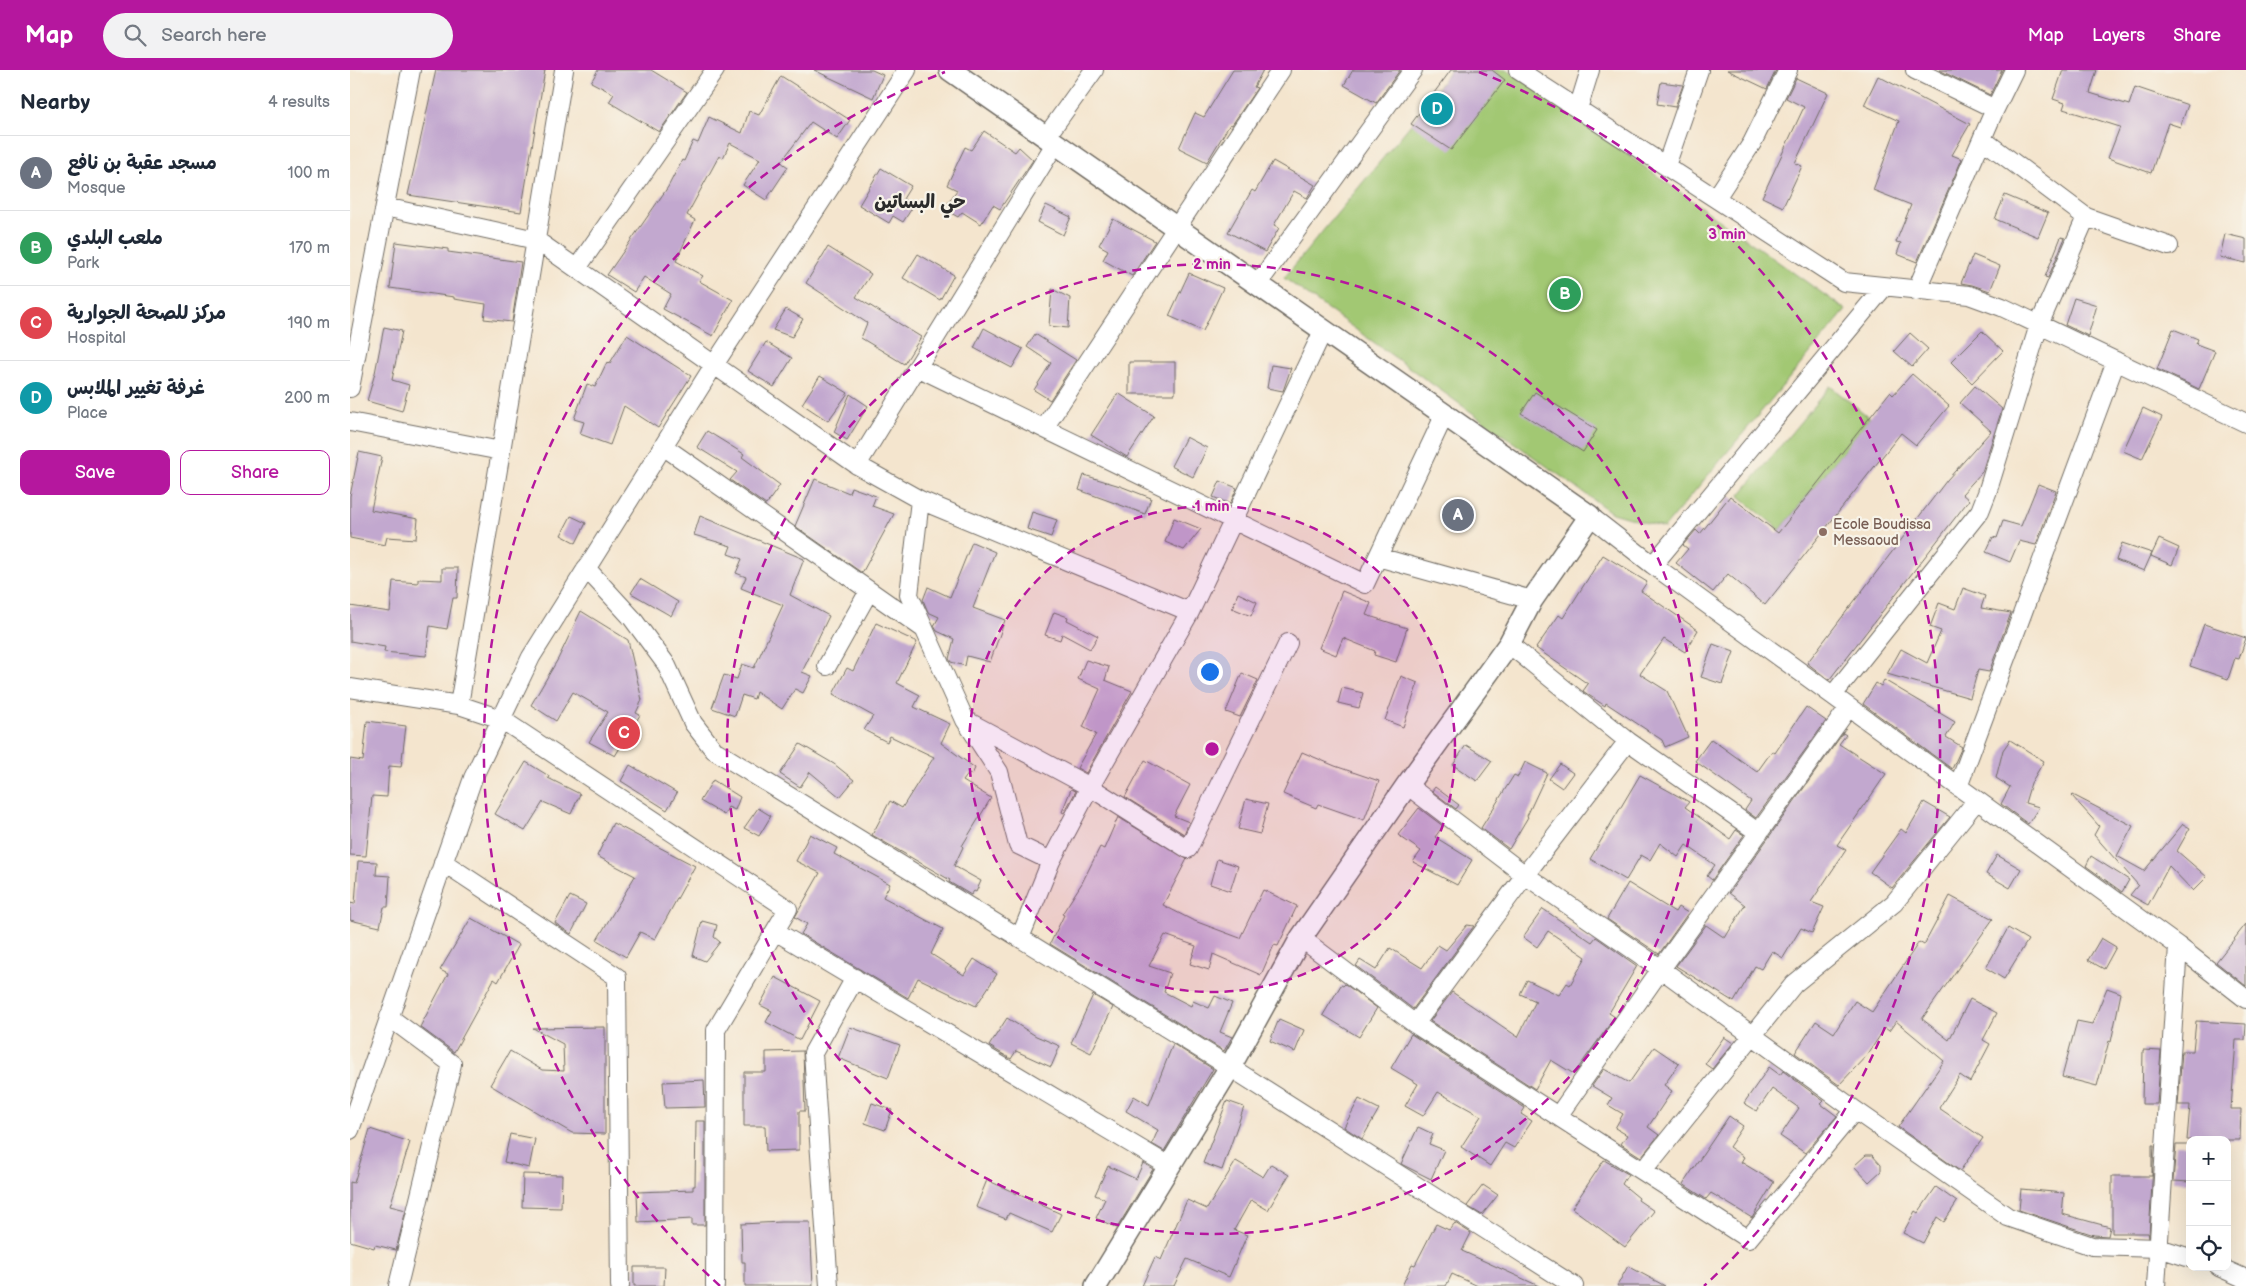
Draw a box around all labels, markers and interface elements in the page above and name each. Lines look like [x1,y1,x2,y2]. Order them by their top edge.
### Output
search box [103,13,453,58]
text: Map [25,21,73,50]
icon: search [121,21,149,49]
text: Search here [161,24,267,47]
text: Map [2028,25,2064,46]
text: Layers [2092,25,2145,46]
text: Share [2173,25,2221,46]
text: Nearby [20,90,90,115]
pin: D [1421,90,1453,128]
text: 4 results [268,93,330,112]
text: مسجد عقبة بن نافع [67,152,217,175]
text: A [31,164,41,183]
text: 100 m [287,164,330,183]
text: Mosque [67,179,126,198]
district label: حي البساتين [874,191,966,218]
text: 3 min [1708,225,1746,244]
text: ملعب البلدي [67,227,163,250]
text: B [30,239,42,258]
text: 170 m [289,239,330,258]
text: Park [67,254,99,273]
text: 2 min [1193,255,1231,274]
pin: B [1549,275,1581,313]
text: مركز للصحة الجوارية [67,302,226,325]
text: C [30,314,42,333]
text: 190 m [288,314,330,333]
text: Hospital [67,329,126,348]
text: غرفة تغيير الملابس [67,377,205,400]
text: D [30,389,42,408]
text: 200 m [284,389,330,408]
text: Place [67,404,108,423]
button: Save [20,450,170,495]
button: Share [180,450,330,495]
pin: A [1442,496,1474,534]
text: 1 min [1194,497,1230,516]
place label: Ecole Boudissa Messaoud [1833,516,1931,549]
marker: Ecole Boudissa Messaoud [1817,526,1829,538]
your location [1197,659,1223,685]
pin: C [608,714,640,752]
centre of rings [1203,740,1221,758]
map controls [2186,1136,2231,1271]
button: + [2186,1136,2231,1181]
button: − [2186,1181,2231,1226]
button: locate [2186,1226,2231,1271]

